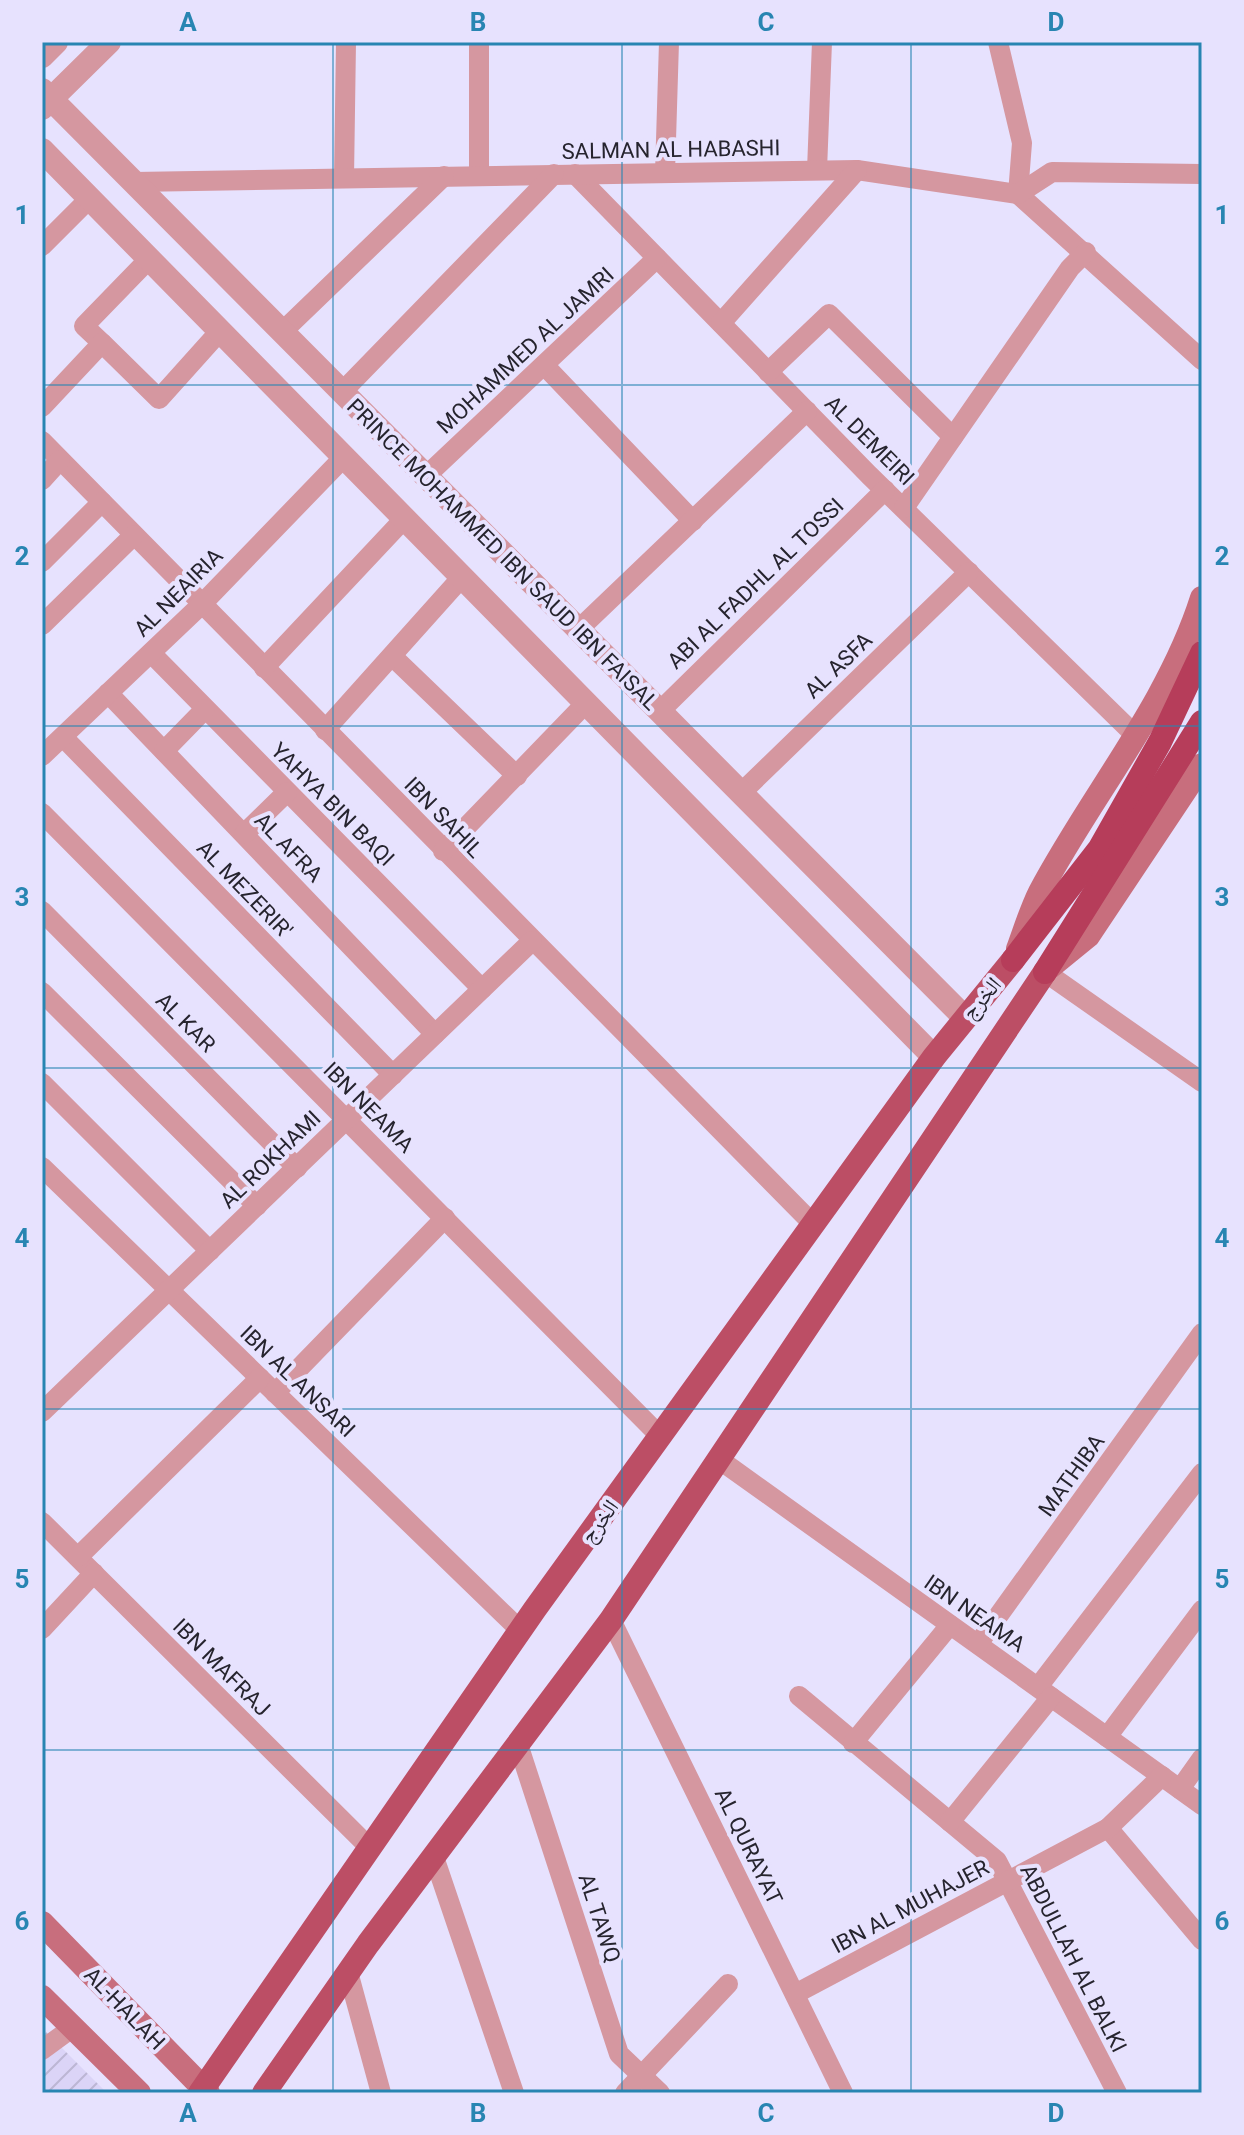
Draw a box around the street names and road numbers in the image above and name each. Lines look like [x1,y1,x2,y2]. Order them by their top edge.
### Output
street label: SALMAN AL HABASHI [561,135,781,164]
street label: MOHAMMED AL JAMRI [432,262,619,439]
street label: AL DEMEIRI [820,391,919,490]
street label: PRINCE MOHAMMED IBN SAUD IBN FAISAL [342,394,664,715]
street label: ABI AL FADHL AL TOSSI [662,493,848,674]
street label: AL NEAIRIA [129,543,228,642]
street label: AL ASFA [800,627,878,703]
street label: YAHYA BIN BAQI [266,738,399,871]
street label: IBN SAHIL [399,772,488,863]
street label: AL AFRA [250,808,328,887]
street label: AL MEZERIR' [192,835,297,943]
street label: الخرج [957,972,1007,1025]
street label: AL KAR [151,988,221,1057]
street label: IBN NEAMA [318,1057,419,1158]
street label: AL ROKHAMI [215,1105,326,1213]
street label: IBN AL ANSARI [235,1320,360,1442]
street label: MATHIBA [1033,1429,1110,1521]
street label: الخرج [575,1495,624,1548]
street label: IBN NEAMA [920,1570,1030,1658]
street label: IBN MAFRAJ [168,1614,275,1721]
street label: AL QURAYAT [710,1784,787,1908]
street label: IBN AL MUHAJER [827,1854,993,1958]
street label: ABDULLAH AL BALKI [1015,1860,1132,2056]
street label: AL TAWQ [573,1871,626,1966]
street label: AL-HALAH [79,1962,170,2055]

